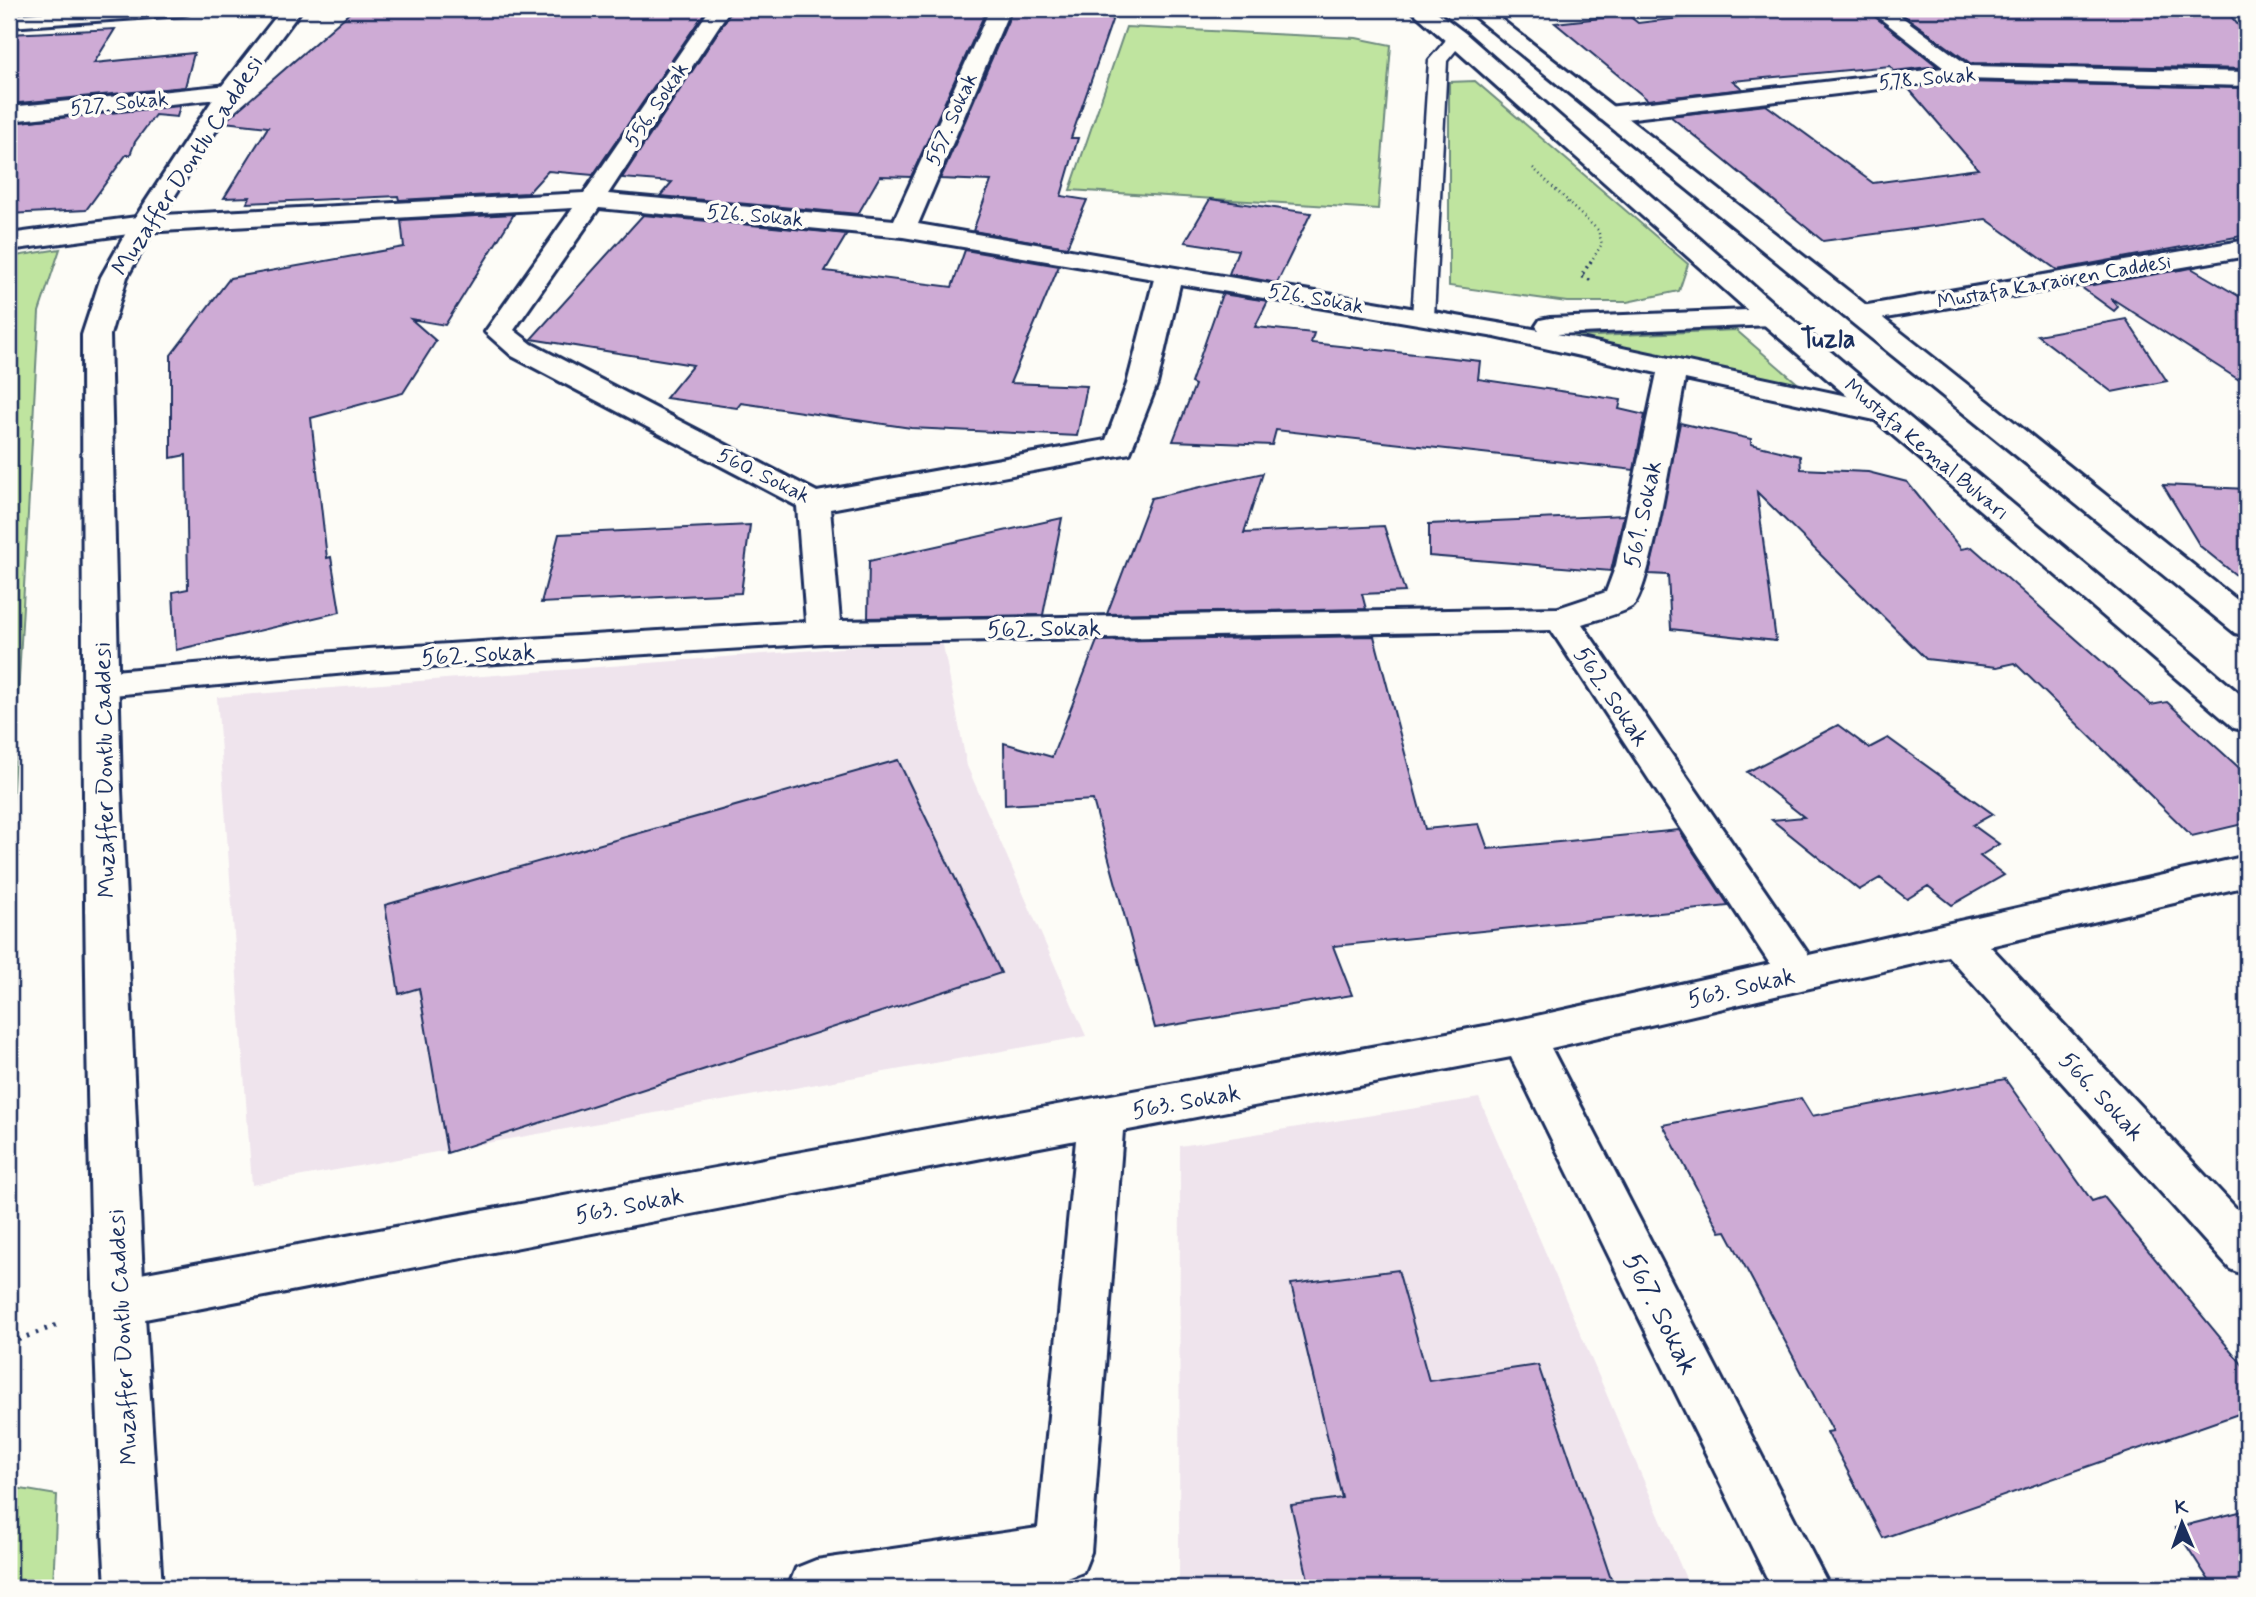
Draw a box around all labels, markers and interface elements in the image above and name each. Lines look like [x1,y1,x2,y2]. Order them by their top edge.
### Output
street label: Muzaffer Dontlu Caddesi [105,50,271,282]
street label: 556. Sokak [618,57,696,153]
street label: 578. Sokak [1877,61,1977,97]
street label: 557. Sokak [919,69,985,170]
street label: 527. Sokak [69,85,170,123]
street label: 526. Sokak [706,198,804,234]
street label: Mustafa Karaören Caddesi [1935,248,2174,316]
street label: 526. Sokak [1266,277,1366,321]
district label: Tuzla [1801,323,1855,357]
street label: Mustafa Kemal Bulvarı [1838,372,2015,527]
street label: 560. Sokak [712,441,815,510]
street label: 561. Sokak [1617,458,1670,571]
street label: 562. Sokak [987,613,1101,646]
street label: 562. Sokak [420,637,536,674]
street label: Muzaffer Dontlu Caddesi [88,641,123,898]
street label: 562. Sokak [1566,641,1656,753]
street label: 563. Sokak [1684,961,1798,1016]
street label: 566. Sokak [2052,1046,2150,1148]
street label: 563. Sokak [1130,1078,1243,1127]
street label: 563. Sokak [573,1181,686,1232]
street label: Muzaffer Dontlu Caddesi [101,1208,146,1466]
street label: 567. Sokak [1613,1247,1706,1381]
north arrow [2148,1488,2218,1558]
text: K [2174,1495,2189,1520]

